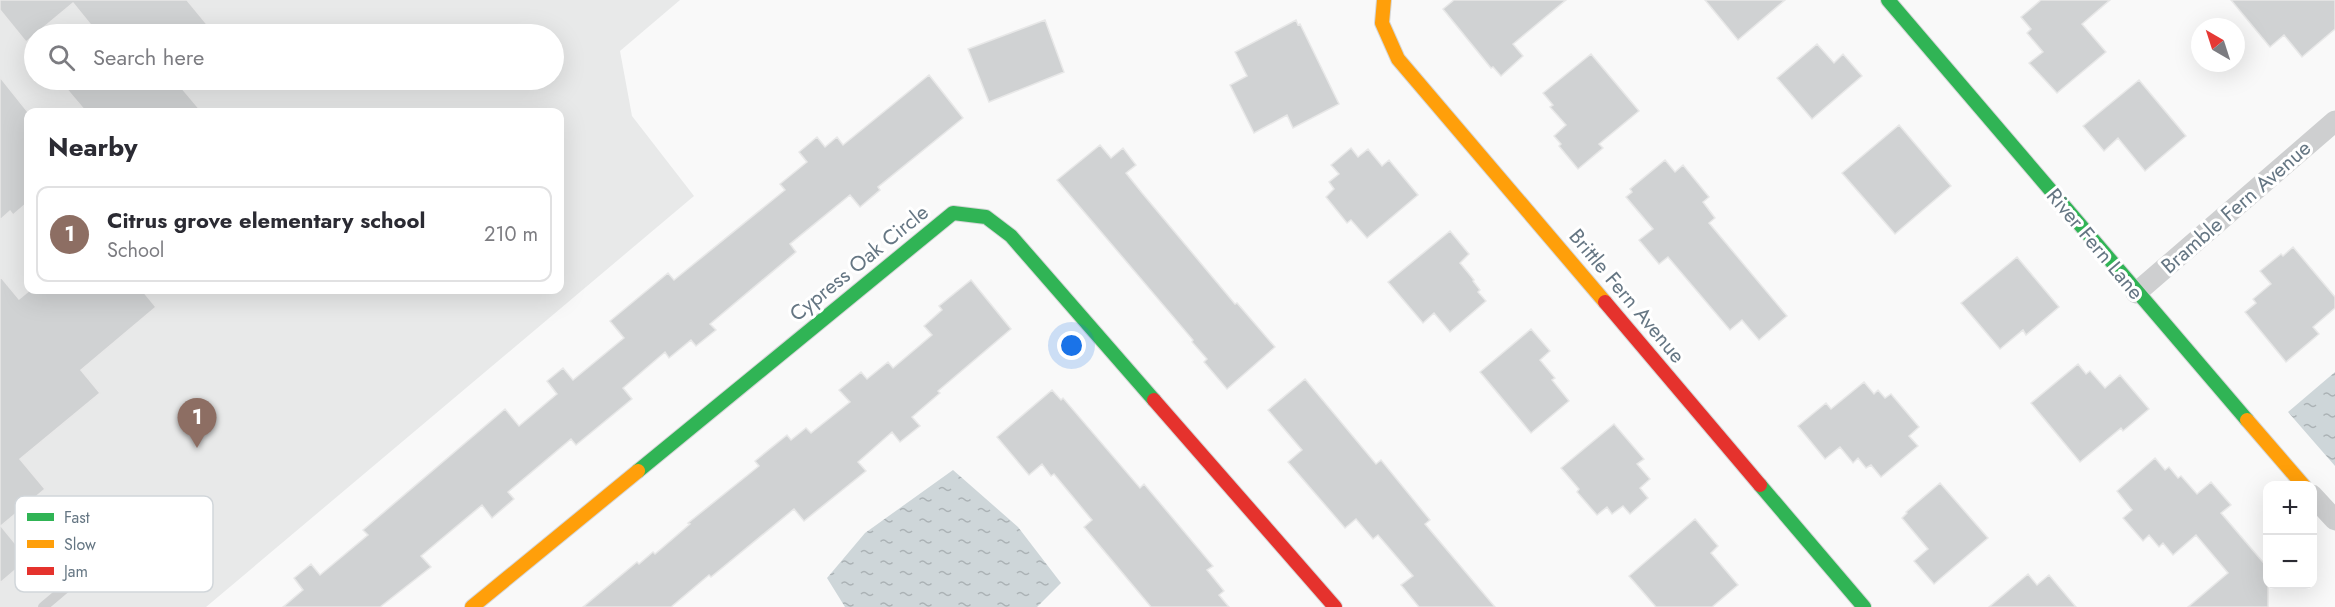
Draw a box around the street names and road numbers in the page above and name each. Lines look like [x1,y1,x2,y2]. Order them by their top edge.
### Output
street label: Bramble Fern Avenue [2154,133,2318,281]
street label: River Fern Lane [2039,182,2151,306]
street label: Cypress Oak Circle [783,197,935,329]
street label: Brittle Fern Avenue [1562,222,1692,370]

